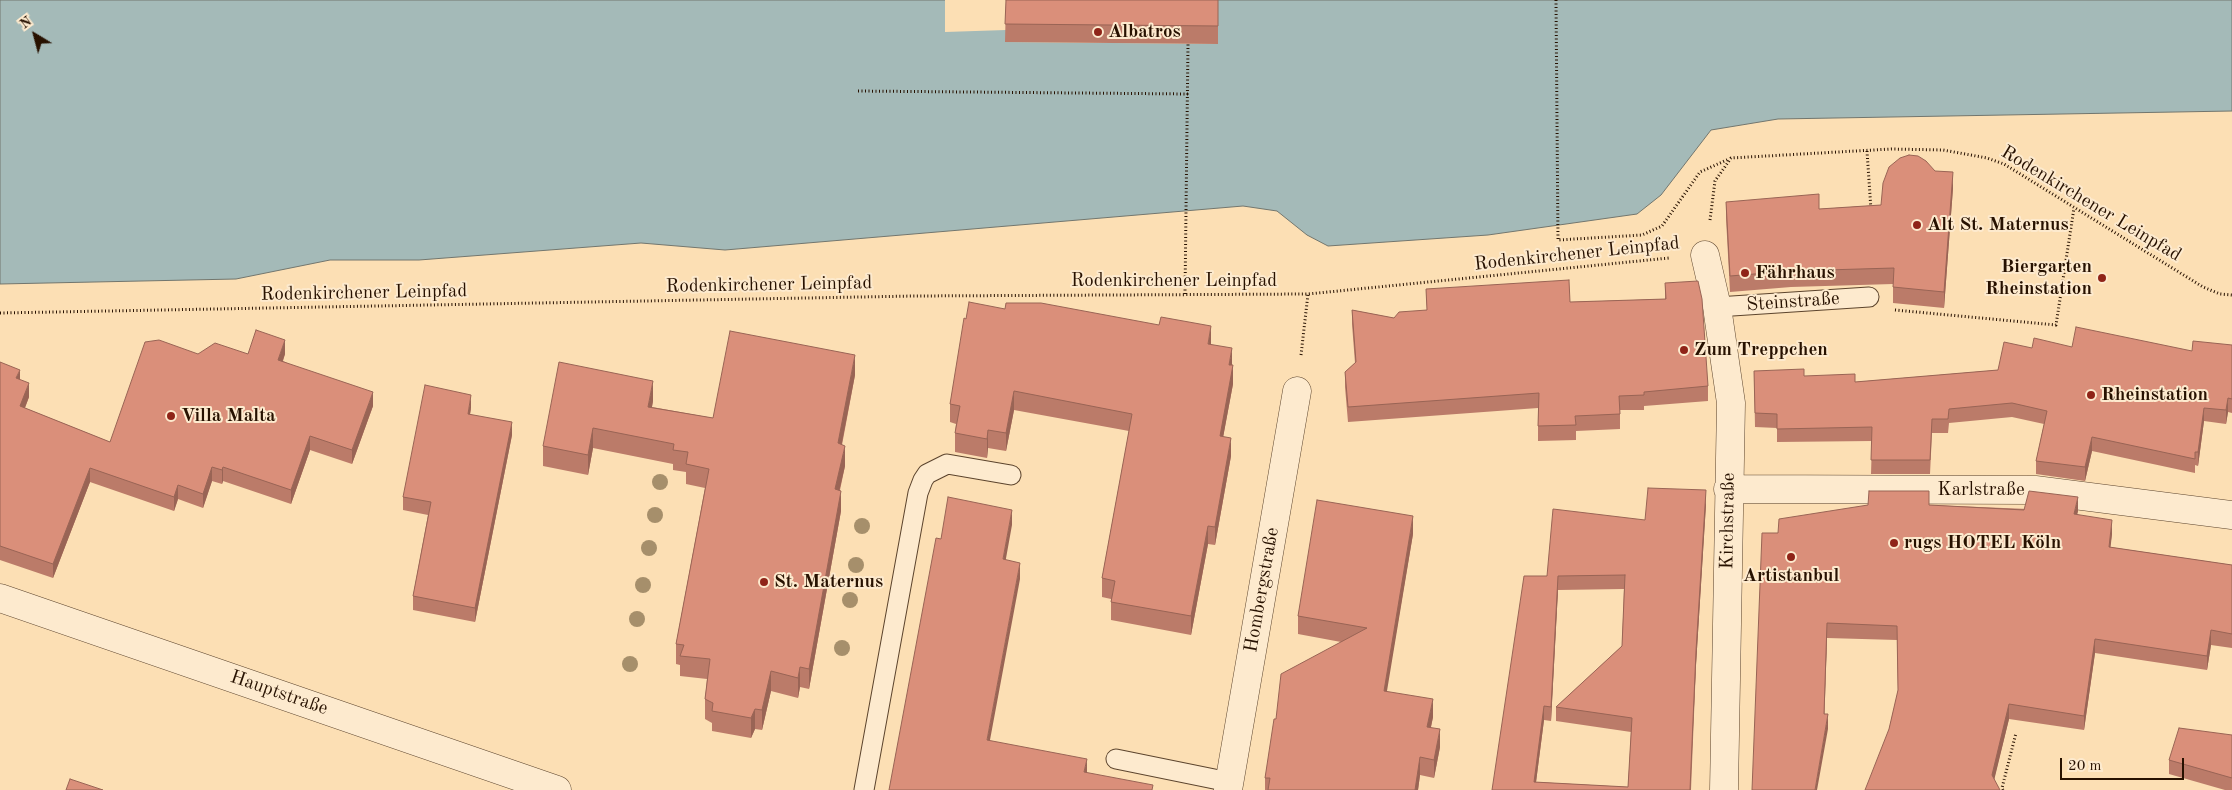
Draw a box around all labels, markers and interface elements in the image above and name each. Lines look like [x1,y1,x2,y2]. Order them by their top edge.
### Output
north arrow [10,10,60,60]
text: N [17,14,34,32]
place label: Albatros [1108,21,1181,43]
marker: Albatros [1092,26,1104,38]
street label: Rodenkirchener Leinpfad [1997,141,2185,267]
place label: Alt St. Maternus [1927,214,2069,236]
marker: Alt St. Maternus [1911,219,1923,231]
street label: Rodenkirchener Leinpfad [1473,232,1681,276]
place label: Biergarten Rheinstation [1985,256,2092,300]
place label: Fährhaus [1755,262,1835,284]
marker: Fährhaus [1739,267,1751,279]
street label: Rodenkirchener Leinpfad [1071,270,1277,292]
street label: Rodenkirchener Leinpfad [666,272,872,298]
marker: Biergarten Rheinstation [2096,272,2108,284]
street label: Rodenkirchener Leinpfad [261,280,467,306]
street label: Steinstraße [1746,287,1840,317]
place label: Zum Treppchen [1694,339,1828,361]
marker: Zum Treppchen [1678,344,1690,356]
place label: Rheinstation [2101,384,2208,406]
marker: Rheinstation [2085,389,2097,401]
place label: Villa Malta [181,405,276,427]
marker: Villa Malta [165,410,177,422]
street label: Kirchstraße [1716,472,1740,570]
street label: Karlstraße [1937,479,2025,501]
street label: Hombergstraße [1240,526,1284,654]
place label: rugs HOTEL Köln [1904,532,2061,554]
marker: rugs HOTEL Köln [1888,537,1900,549]
marker: Artistanbul [1785,551,1797,563]
place label: Artistanbul [1743,565,1839,587]
place label: St. Maternus [774,571,883,593]
marker: St. Maternus [758,576,770,588]
street label: Hauptstraße [227,666,331,720]
scale bar [2062,748,2186,780]
text: 20 m [2068,759,2102,774]

